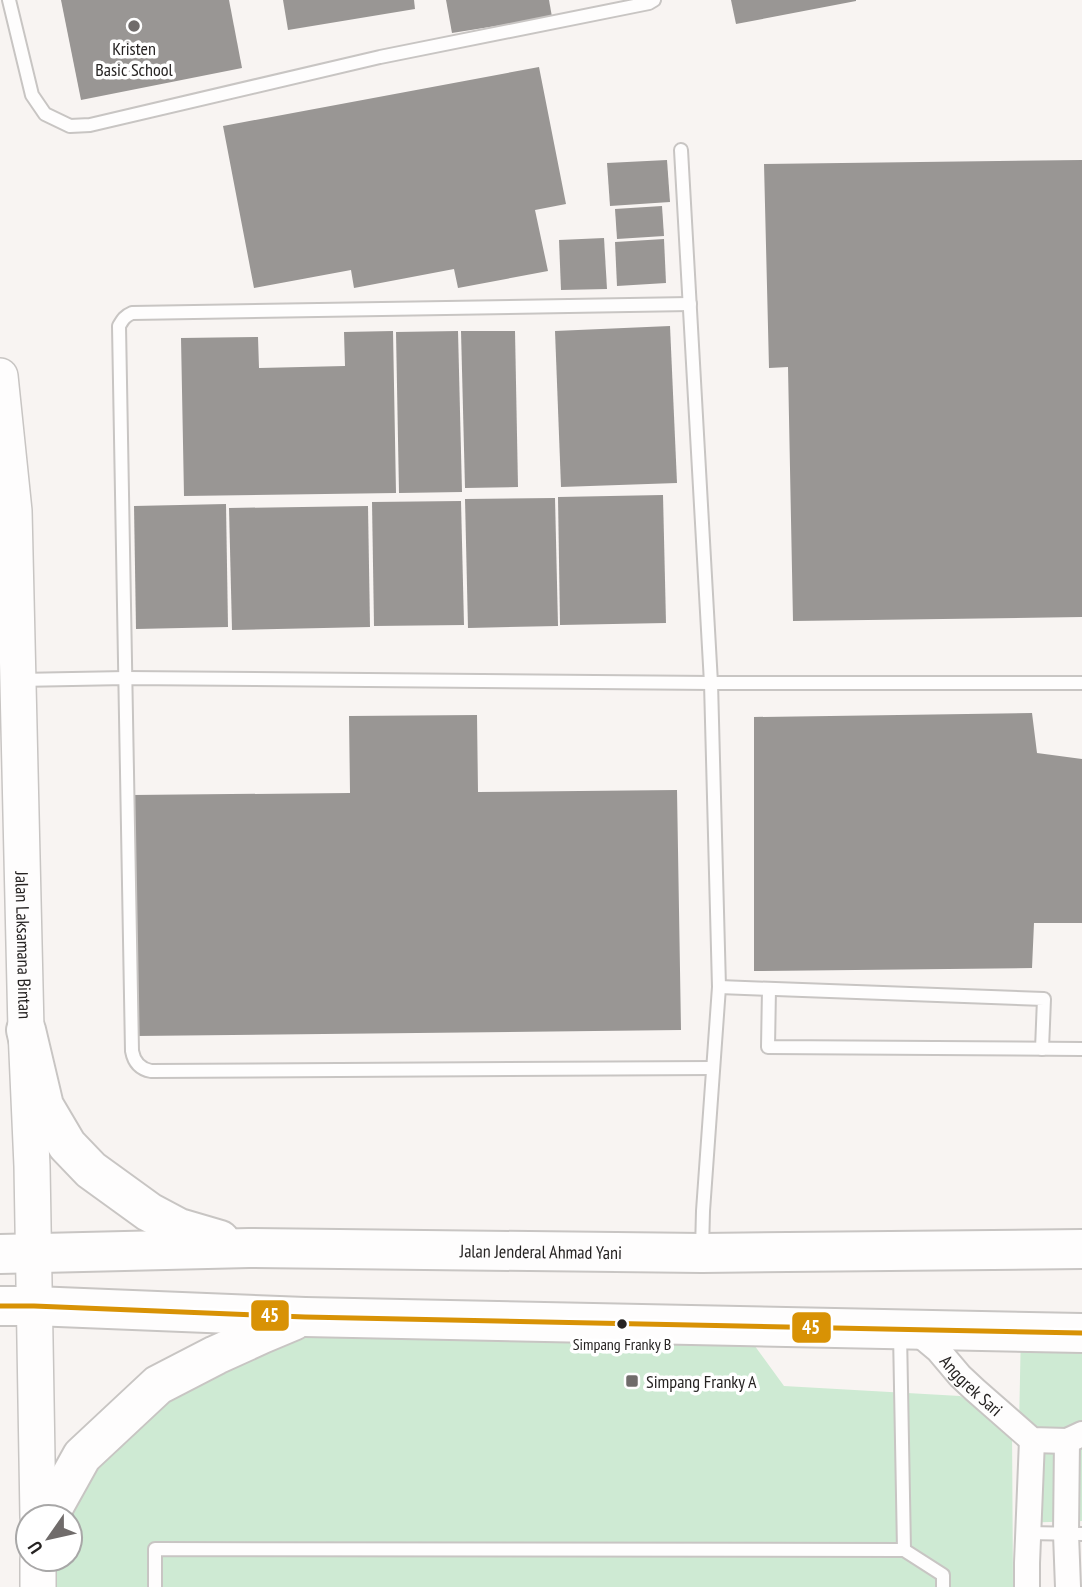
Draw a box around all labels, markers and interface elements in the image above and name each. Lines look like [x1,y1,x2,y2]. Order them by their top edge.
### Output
marker: Kristen Basic School [126,18,142,34]
place label: Kristen Basic School [95,37,173,81]
street label: Jalan Laksamana Bintan [11,870,37,1019]
street label: Jalan Jenderal Ahmad Yani [459,1239,622,1264]
line badge: 45 [250,1299,290,1332]
text: 45 [261,1303,279,1327]
line badge: 45 [791,1311,832,1344]
text: 45 [802,1315,820,1339]
marker: Simpang Franky B [615,1317,629,1331]
place label: Simpang Franky B [573,1334,671,1354]
street label: Anggrek Sari [935,1350,1008,1421]
place label: Simpang Franky A [646,1370,757,1393]
marker: Simpang Franky A [624,1373,640,1389]
north arrow [14,1503,84,1573]
text: U [22,1537,48,1558]

